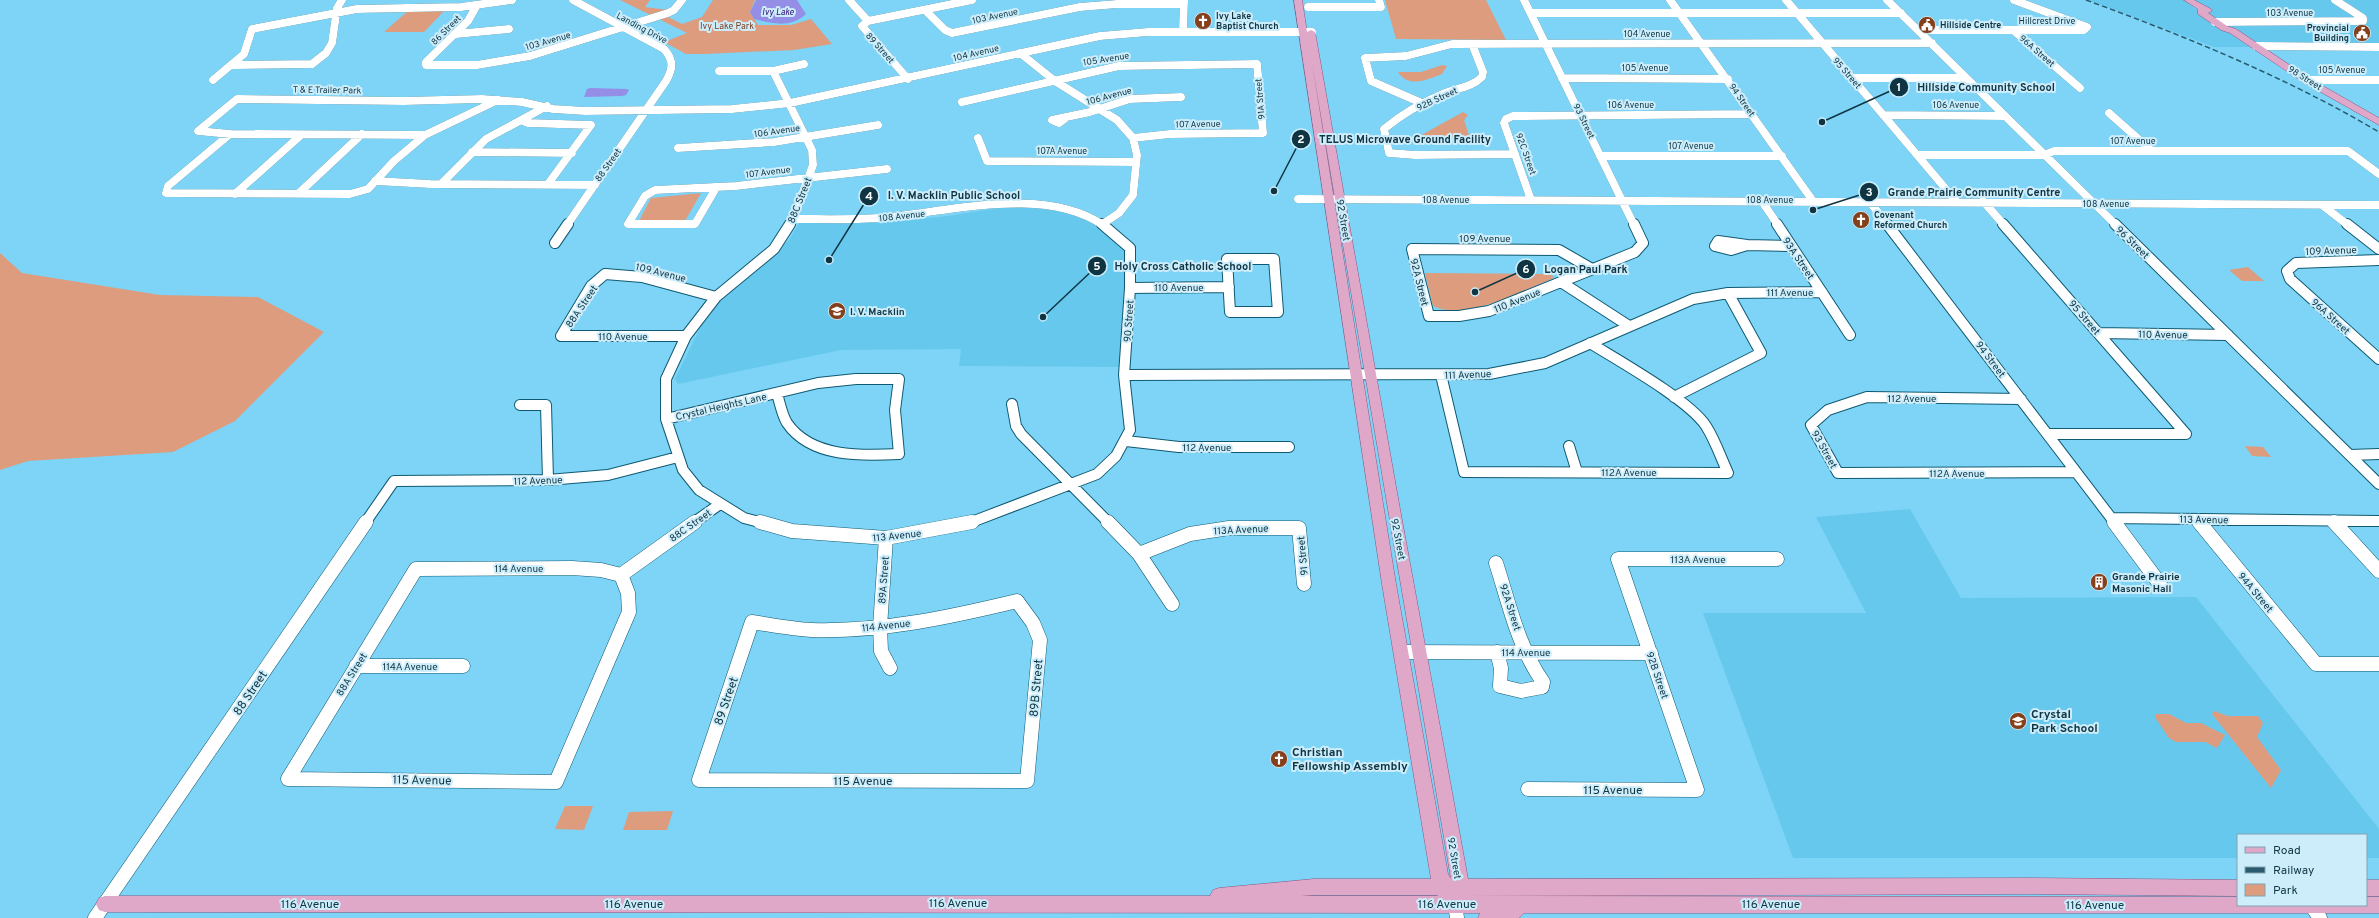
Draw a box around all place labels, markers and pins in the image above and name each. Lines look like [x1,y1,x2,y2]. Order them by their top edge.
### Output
church icon: Ivy Lake Baptist Church [1193,11,1213,31]
place label: Ivy Lake Baptist Church [1216,11,1279,32]
public building icon: Hillside Centre [1917,15,1937,35]
place label: Hillside Centre [1940,20,2001,31]
place label: Provincial Building [2307,23,2349,44]
public building icon: Provincial Building [2352,23,2372,43]
callout: Hillside Community School [1889,75,2063,98]
callout: TELUS Microwave Ground Facility [1291,127,1499,150]
callout: Grande Prairie Community Centre [1859,180,2068,203]
callout: I. V. Macklin Public School [859,184,1028,207]
church icon: Covenant Reformed Church [1851,210,1871,230]
place label: Covenant Reformed Church [1874,210,1947,231]
callout: Holy Cross Catholic School [1087,254,1260,277]
callout: Logan Paul Park [1516,257,1635,280]
school or university icon: I. V. Macklin [827,301,847,321]
place label: I. V. Macklin [850,306,905,319]
place label: Grande Prairie Masonic Hall [2112,571,2180,596]
building icon: Grande Prairie Masonic Hall [2089,572,2109,592]
place label: Crystal Park School [2031,707,2098,737]
school or university icon: Crystal Park School [2008,711,2028,731]
place label: Christian Fellowship Assembly [1292,745,1408,775]
church icon: Christian Fellowship Assembly [1269,749,1289,769]

